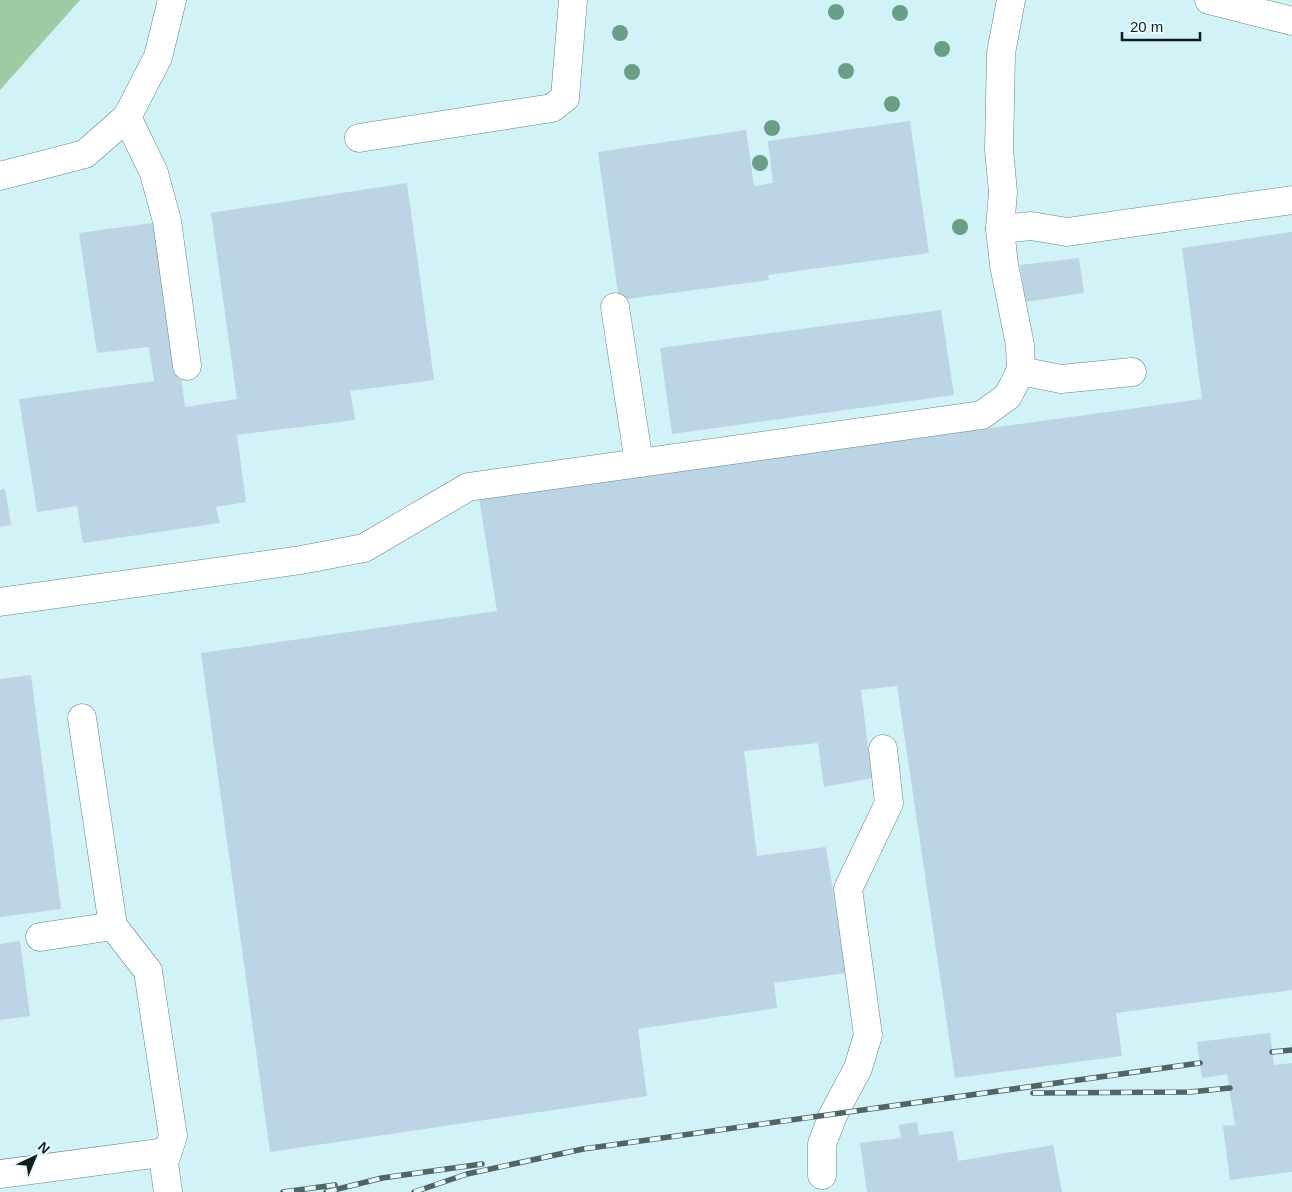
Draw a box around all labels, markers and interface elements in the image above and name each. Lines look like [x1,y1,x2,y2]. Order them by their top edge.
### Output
scale bar [1122,10,1200,42]
text: 20 m [1130,18,1163,35]
north arrow [10,1132,60,1182]
text: N [35,1138,53,1157]

